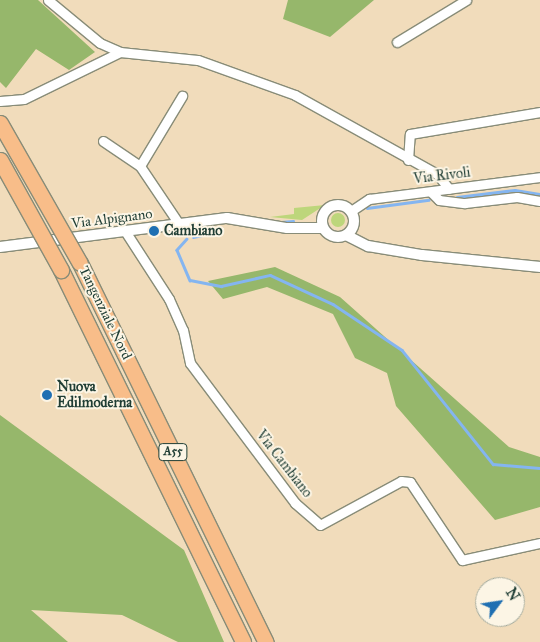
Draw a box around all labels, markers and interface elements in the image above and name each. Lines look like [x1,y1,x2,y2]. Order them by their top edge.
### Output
street label: Via Rivoli [412,164,472,188]
street label: Via Alpignano [71,206,153,232]
place label: Cambiano [164,223,222,239]
marker: Cambiano [148,225,160,237]
street label: Tangenziale Nord [75,264,135,362]
place label: Nuova Edilmoderna [57,379,132,412]
marker: Nuova Edilmoderna [41,389,53,401]
street label: Via Cambiano [252,427,316,501]
road number: A55 [158,442,188,462]
north arrow [475,577,525,627]
text: N [502,585,523,604]

